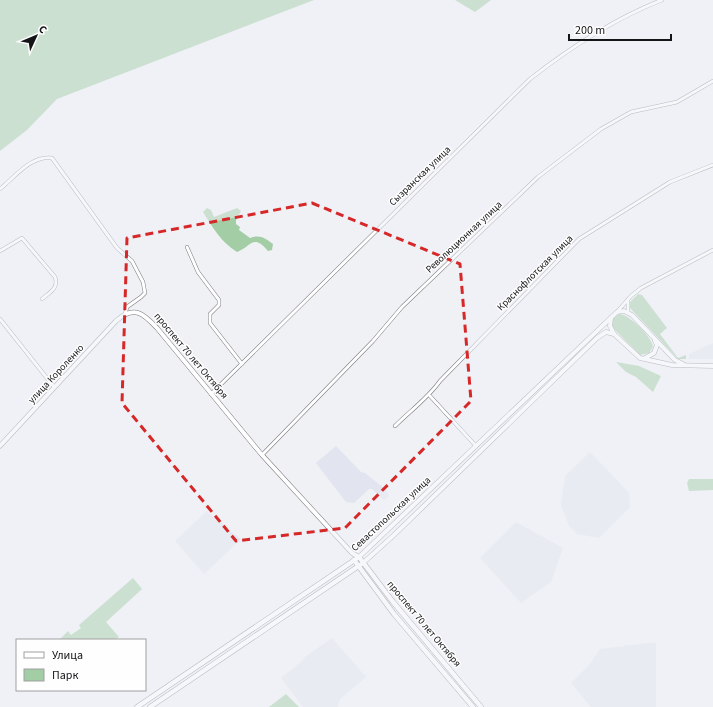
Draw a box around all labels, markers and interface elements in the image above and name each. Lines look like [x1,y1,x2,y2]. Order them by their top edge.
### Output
north arrow [16,16,56,56]
scale bar [569,16,671,42]
text: С [35,22,51,37]
text: 200 m [575,22,605,39]
street label: Сызранская улица [386,143,454,209]
street label: Революционная улица [423,198,505,276]
street label: Краснофлотская улица [494,232,576,314]
street label: проспект 70 лет Октября [151,310,231,402]
street label: улица Короленко [25,341,87,407]
street label: Севастопольская улица [348,473,434,555]
street label: проспект 70 лет Октября [384,578,464,670]
legend [16,639,146,691]
text: Улица [52,647,83,664]
text: Парк [52,667,78,684]

